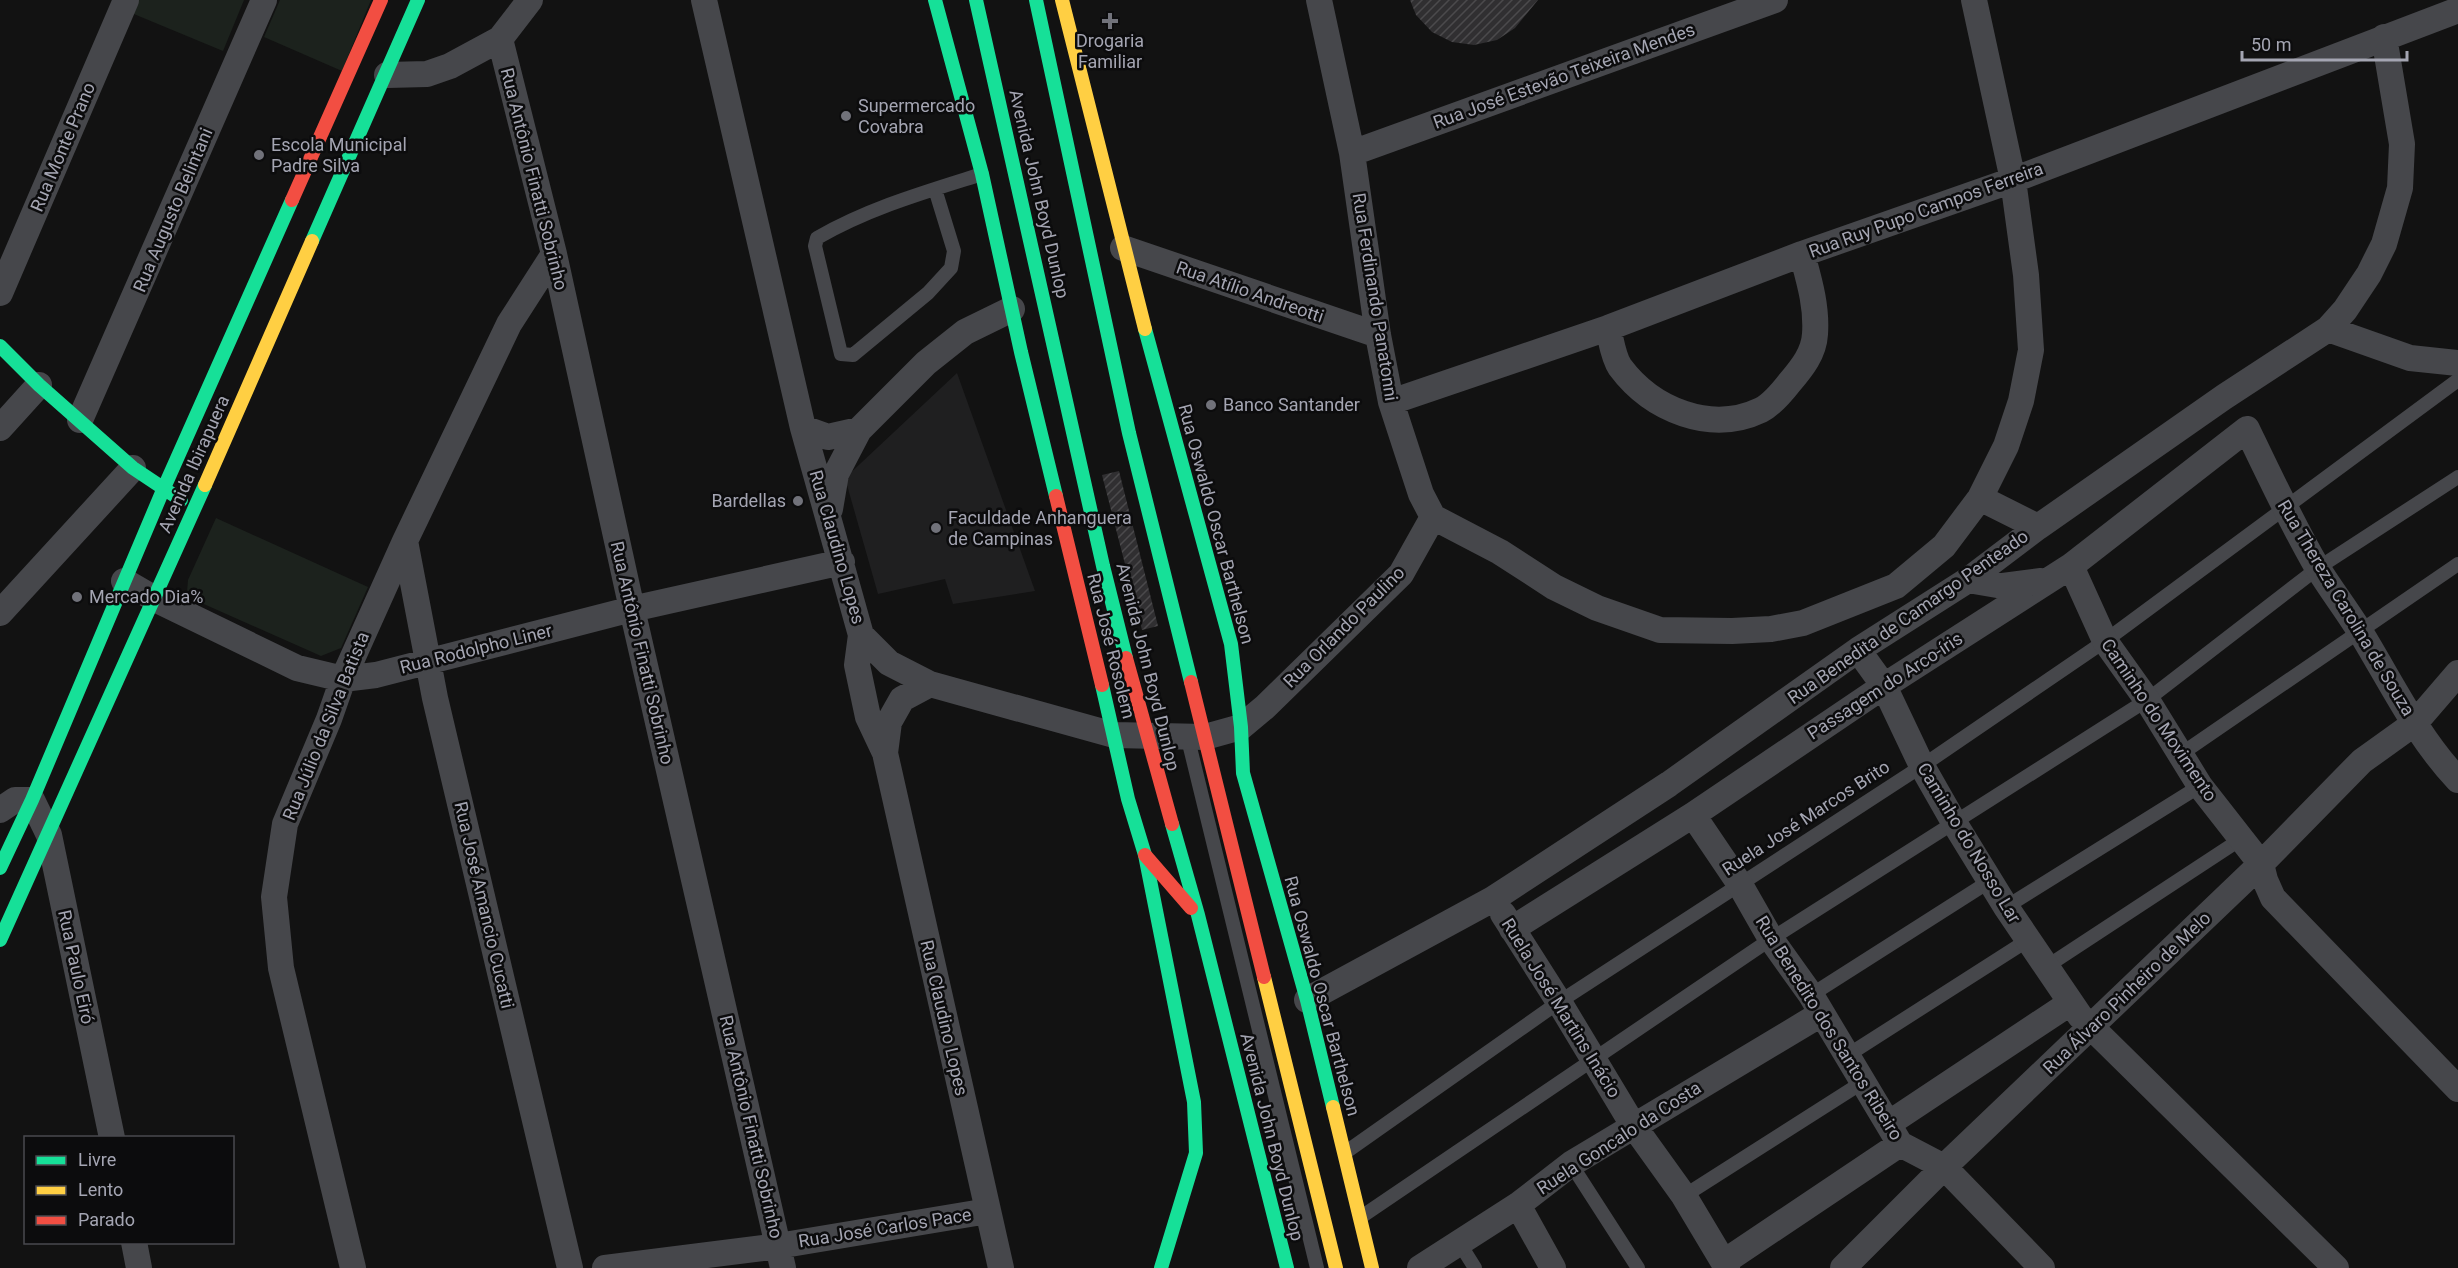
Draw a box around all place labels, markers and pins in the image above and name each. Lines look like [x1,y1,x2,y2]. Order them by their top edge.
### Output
marker: Drogaria Familiar [1103,14,1117,28]
place label: Drogaria Familiar [1076,30,1144,72]
place label: Supermercado Covabra [858,95,975,137]
marker: Supermercado Covabra [839,109,853,123]
place label: Escola Municipal Padre Silva [271,134,407,176]
marker: Escola Municipal Padre Silva [252,148,266,162]
place label: Banco Santander [1223,394,1360,415]
marker: Banco Santander [1204,398,1218,412]
place label: Bardellas [712,490,786,511]
marker: Bardellas [791,494,805,508]
place label: Faculdade Anhanguera de Campinas [948,507,1132,549]
marker: Faculdade Anhanguera de Campinas [929,521,943,535]
place label: Mercado Dia% [89,586,203,607]
marker: Mercado Dia% [70,590,84,604]

